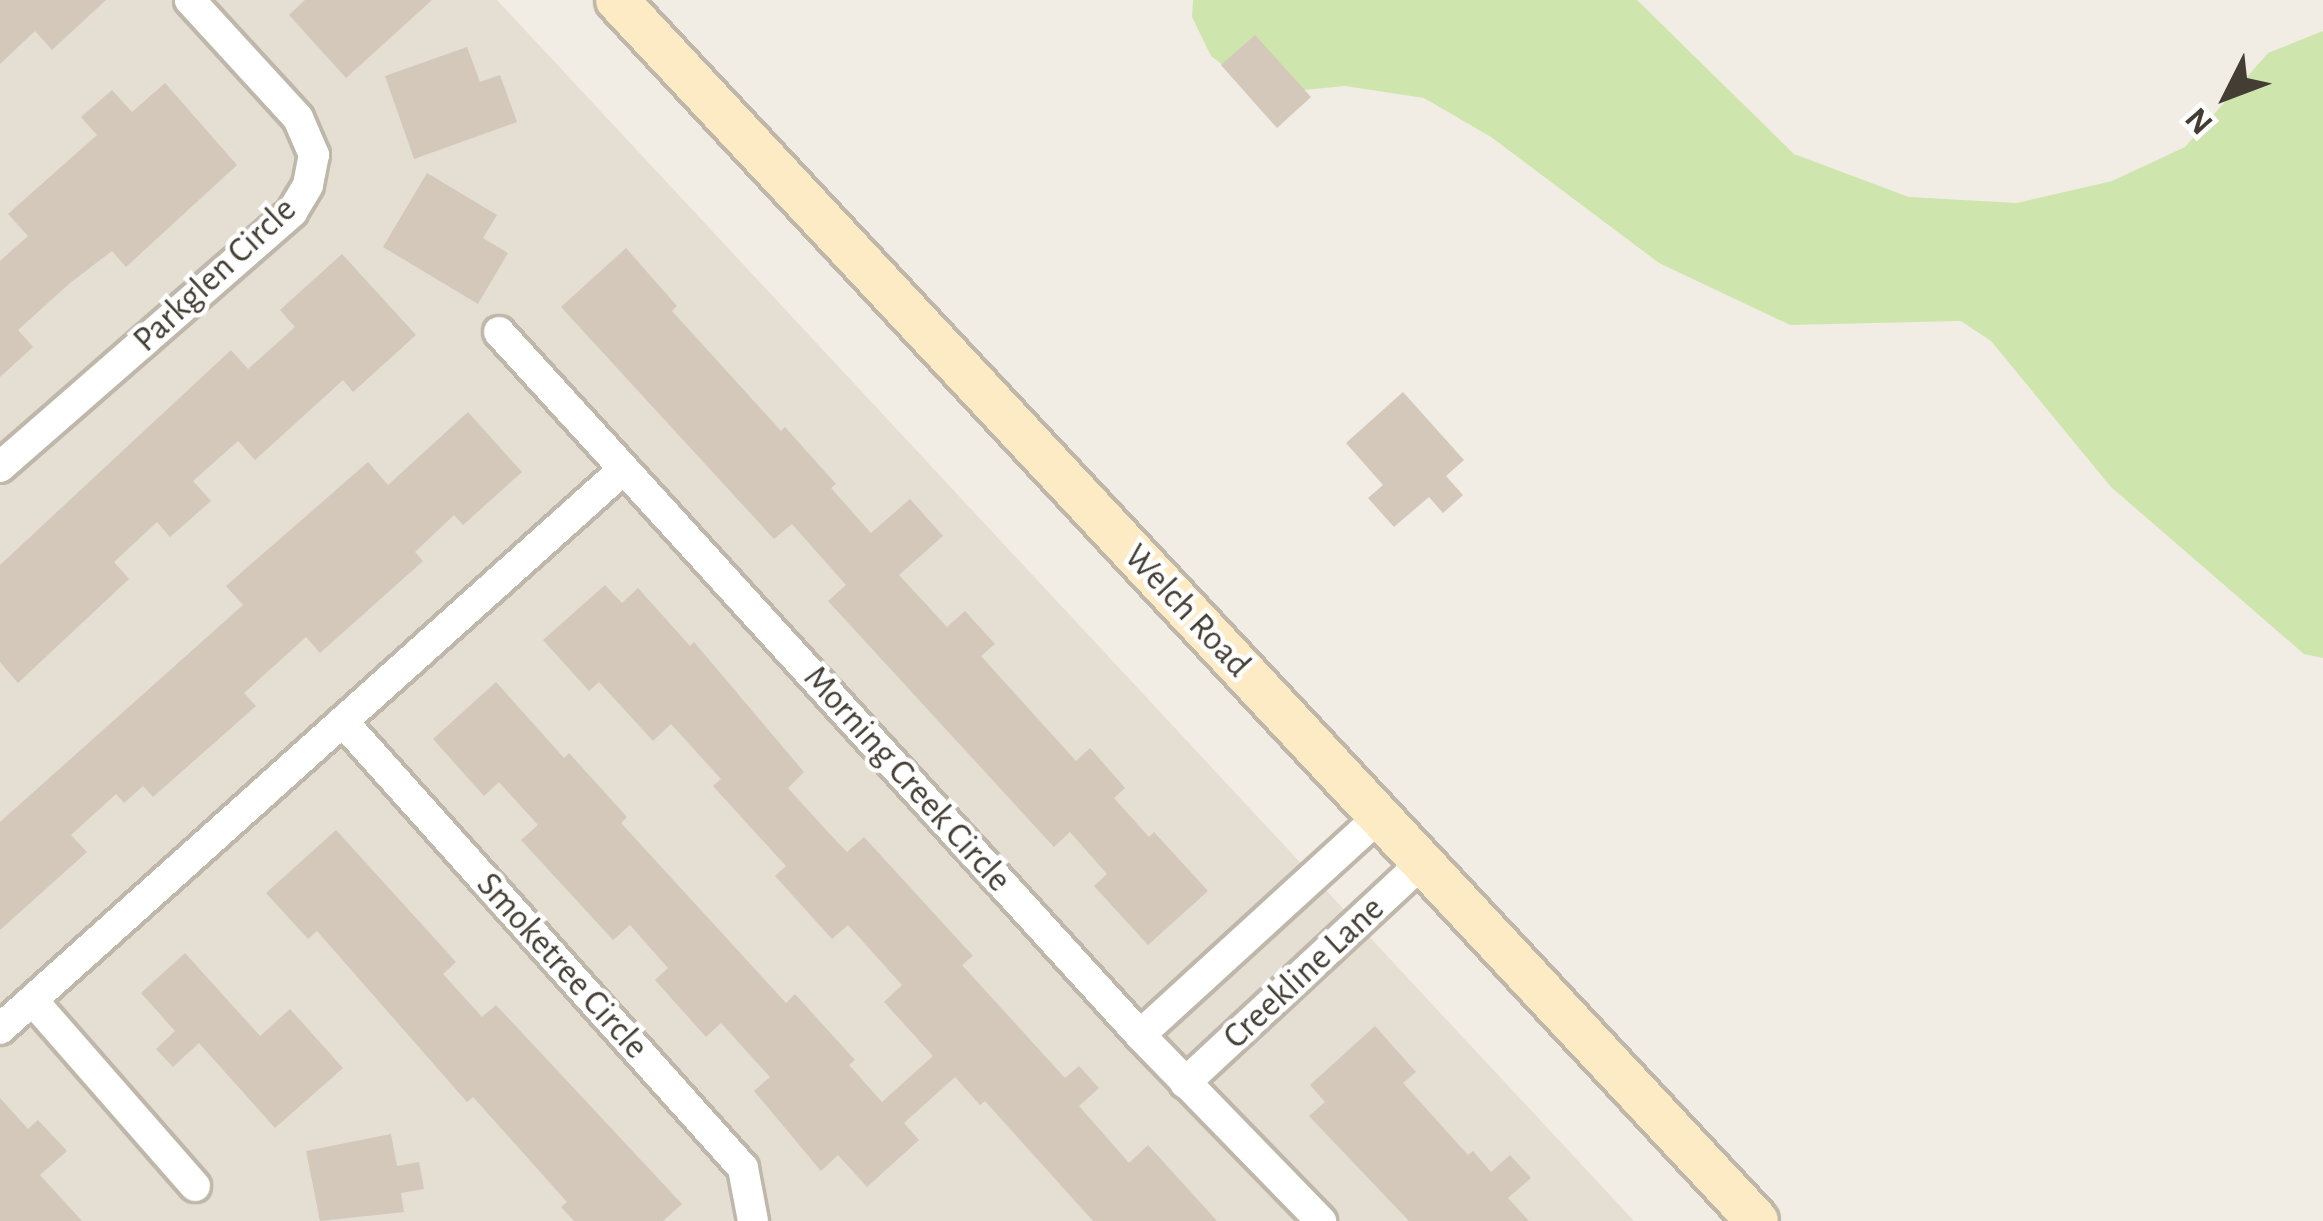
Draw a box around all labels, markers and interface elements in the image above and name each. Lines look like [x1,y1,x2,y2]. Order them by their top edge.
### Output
north arrow [2167,36,2287,156]
text: N [2180,101,2220,140]
street label: Parkglen Circle [124,189,306,361]
street label: Welch Road [1115,536,1259,686]
street label: Morning Creek Circle [794,657,1020,901]
street label: Smoketree Circle [467,864,657,1068]
street label: Creekline Lane [1215,888,1393,1058]

